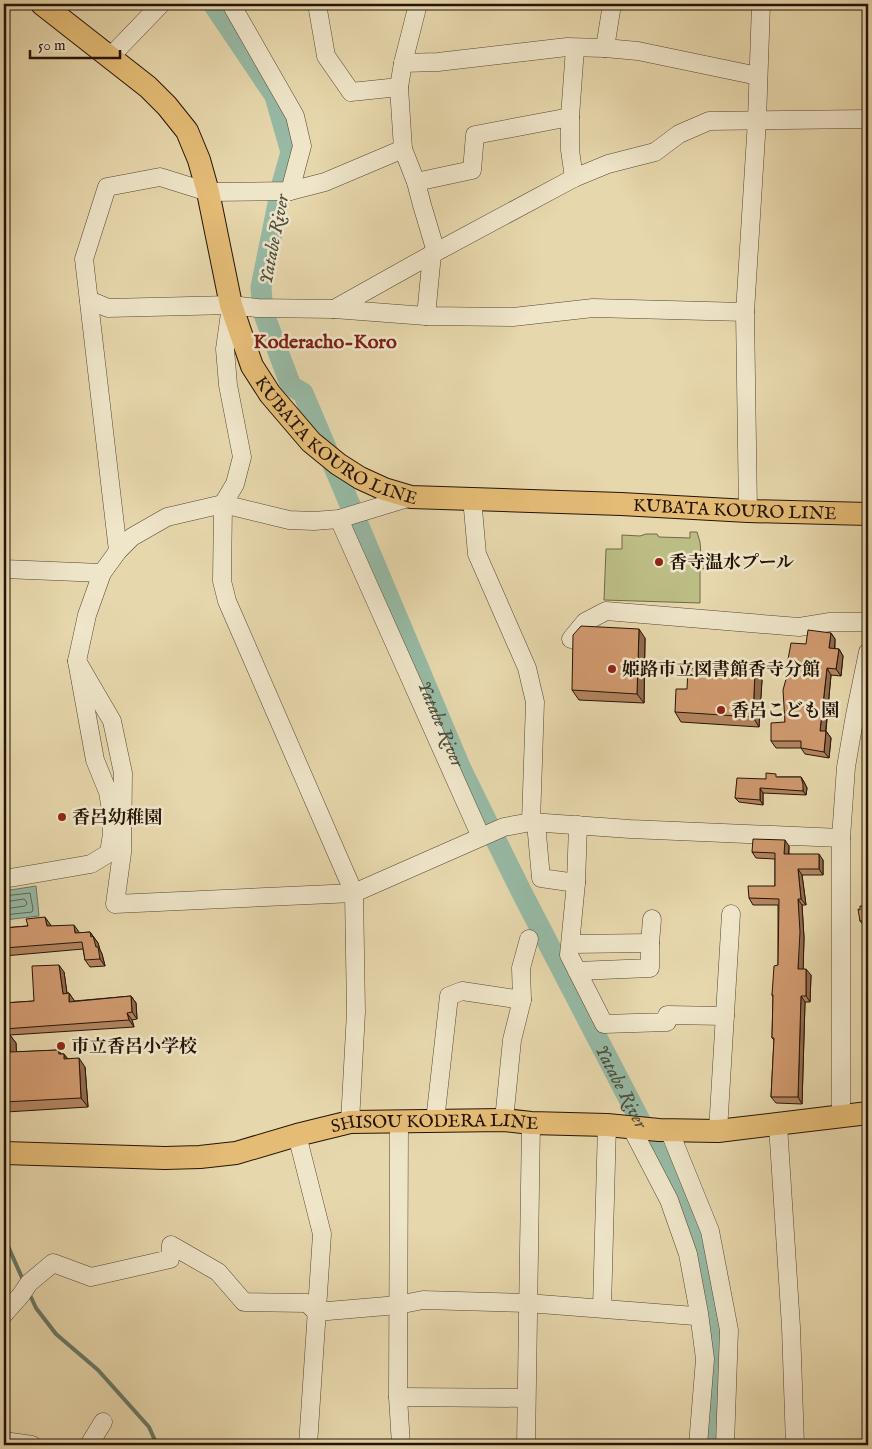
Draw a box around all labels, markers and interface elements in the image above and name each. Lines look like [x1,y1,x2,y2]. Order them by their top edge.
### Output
scale bar [30,28,120,60]
text: 50 m [38,36,66,55]
water label: Yatabe River [254,191,296,286]
district label: Koderacho-Koro [253,330,397,355]
street label: KUBATA KOURO LINE [249,372,420,511]
street label: KUBATA KOURO LINE [632,495,837,526]
place label: 香寺温水プール [669,552,794,575]
marker: 香寺温水プール [653,556,665,568]
place label: 姫路市立図書館香寺分館 [622,659,820,682]
marker: 姫路市立図書館香寺分館 [606,663,618,675]
water label: Yatabe River [411,678,469,772]
place label: 香呂こども園 [731,700,839,723]
marker: 香呂こども園 [715,704,727,716]
place label: 香呂幼稚園 [72,807,162,830]
marker: 香呂幼稚園 [56,811,68,823]
place label: 市立香呂小学校 [71,1036,197,1059]
marker: 市立香呂小学校 [55,1040,67,1052]
water label: Yatabe River [589,1041,653,1134]
street label: SHISOU KODERA LINE [329,1110,539,1139]

